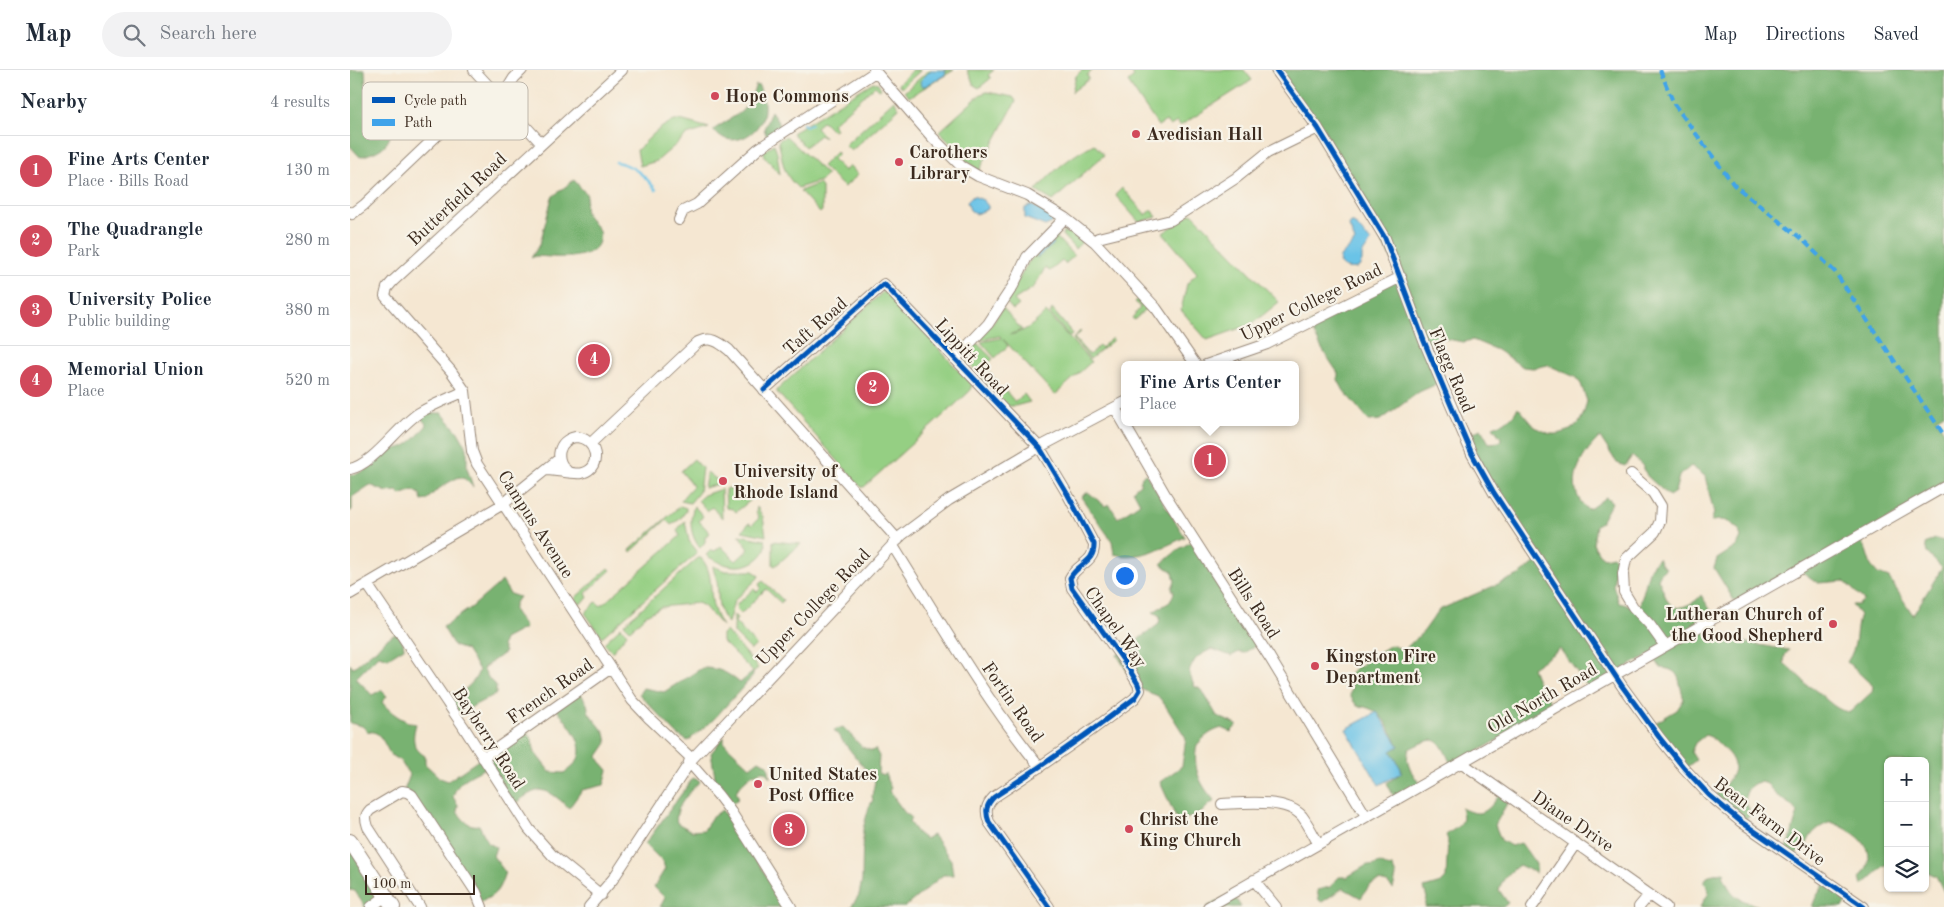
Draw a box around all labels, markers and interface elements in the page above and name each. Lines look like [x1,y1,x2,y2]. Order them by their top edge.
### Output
search box [102,12,452,57]
icon: search [120,21,148,49]
text: Map [25,23,72,47]
text: Search here [160,25,257,44]
text: Map [1704,26,1737,44]
text: Directions [1765,26,1845,44]
text: Saved [1873,26,1919,44]
legend [362,82,528,140]
place label: Hope Commons [725,88,849,106]
marker: Hope Commons [709,90,721,102]
text: Nearby [20,92,88,113]
text: Cycle path [404,94,467,108]
text: 4 results [270,95,330,111]
text: Path [404,116,433,130]
place label: Avedisian Hall [1146,126,1263,144]
marker: Avedisian Hall [1130,128,1142,140]
place label: Carothers Library [909,144,988,183]
street label: Butterfield Road [405,150,510,250]
text: Fine Arts Center [67,151,209,170]
marker: Carothers Library [893,156,905,168]
text: 1 [31,163,41,179]
text: 130 m [285,163,330,179]
text: Place · Bills Road [67,174,189,190]
text: The Quadrangle [67,221,203,240]
text: 2 [31,233,41,249]
text: 280 m [285,233,330,249]
text: Park [67,244,100,260]
street label: Upper College Road [1238,261,1385,345]
text: University Police [67,291,212,310]
street label: Taft Road [780,294,851,359]
text: 3 [31,303,41,319]
text: 380 m [285,303,330,319]
text: Public building [67,314,170,330]
street label: Lippitt Road [931,316,1011,400]
street label: Flagg Road [1425,325,1477,416]
pin: 4 [578,341,610,379]
text: Memorial Union [67,361,204,380]
popup [1121,361,1299,426]
pin: 2 [857,369,889,407]
text: 4 [31,373,41,389]
text: 520 m [285,373,330,389]
text: Fine Arts Center [1139,374,1281,393]
text: Place [67,384,104,400]
text: Place [1139,397,1176,413]
pin: 1 [1194,442,1226,480]
place label: University of Rhode Island [733,463,839,502]
street label: Campus Avenue [494,468,577,582]
marker: University of Rhode Island [717,475,729,487]
street label: Upper College Road [753,546,874,670]
your location [1112,563,1138,589]
street label: Bills Road [1224,565,1282,642]
street label: Chapel Way [1081,584,1150,672]
place label: Lutheran Church of the Good Shepherd [1665,606,1825,645]
marker: Lutheran Church of the Good Shepherd [1827,618,1839,630]
place label: Kingston Fire Department [1325,648,1436,687]
street label: French Road [504,656,597,728]
street label: Fortin Road [978,659,1046,746]
marker: Kingston Fire Department [1309,660,1321,672]
street label: Old North Road [1485,660,1600,737]
street label: Bayberry Road [449,684,528,793]
map controls [1884,757,1929,892]
button: + [1884,757,1929,802]
place label: United States Post Office [768,766,877,805]
street label: Bean Farm Drive [1710,774,1828,869]
marker: United States Post Office [752,778,764,790]
street label: Diane Drive [1528,788,1616,856]
button: − [1884,802,1929,847]
pin: 3 [773,811,805,849]
place label: Christ the King Church [1139,811,1241,850]
marker: Christ the King Church [1123,823,1135,835]
button: layers [1884,847,1929,892]
scale bar [365,872,475,895]
text: 100 m [372,877,411,891]

